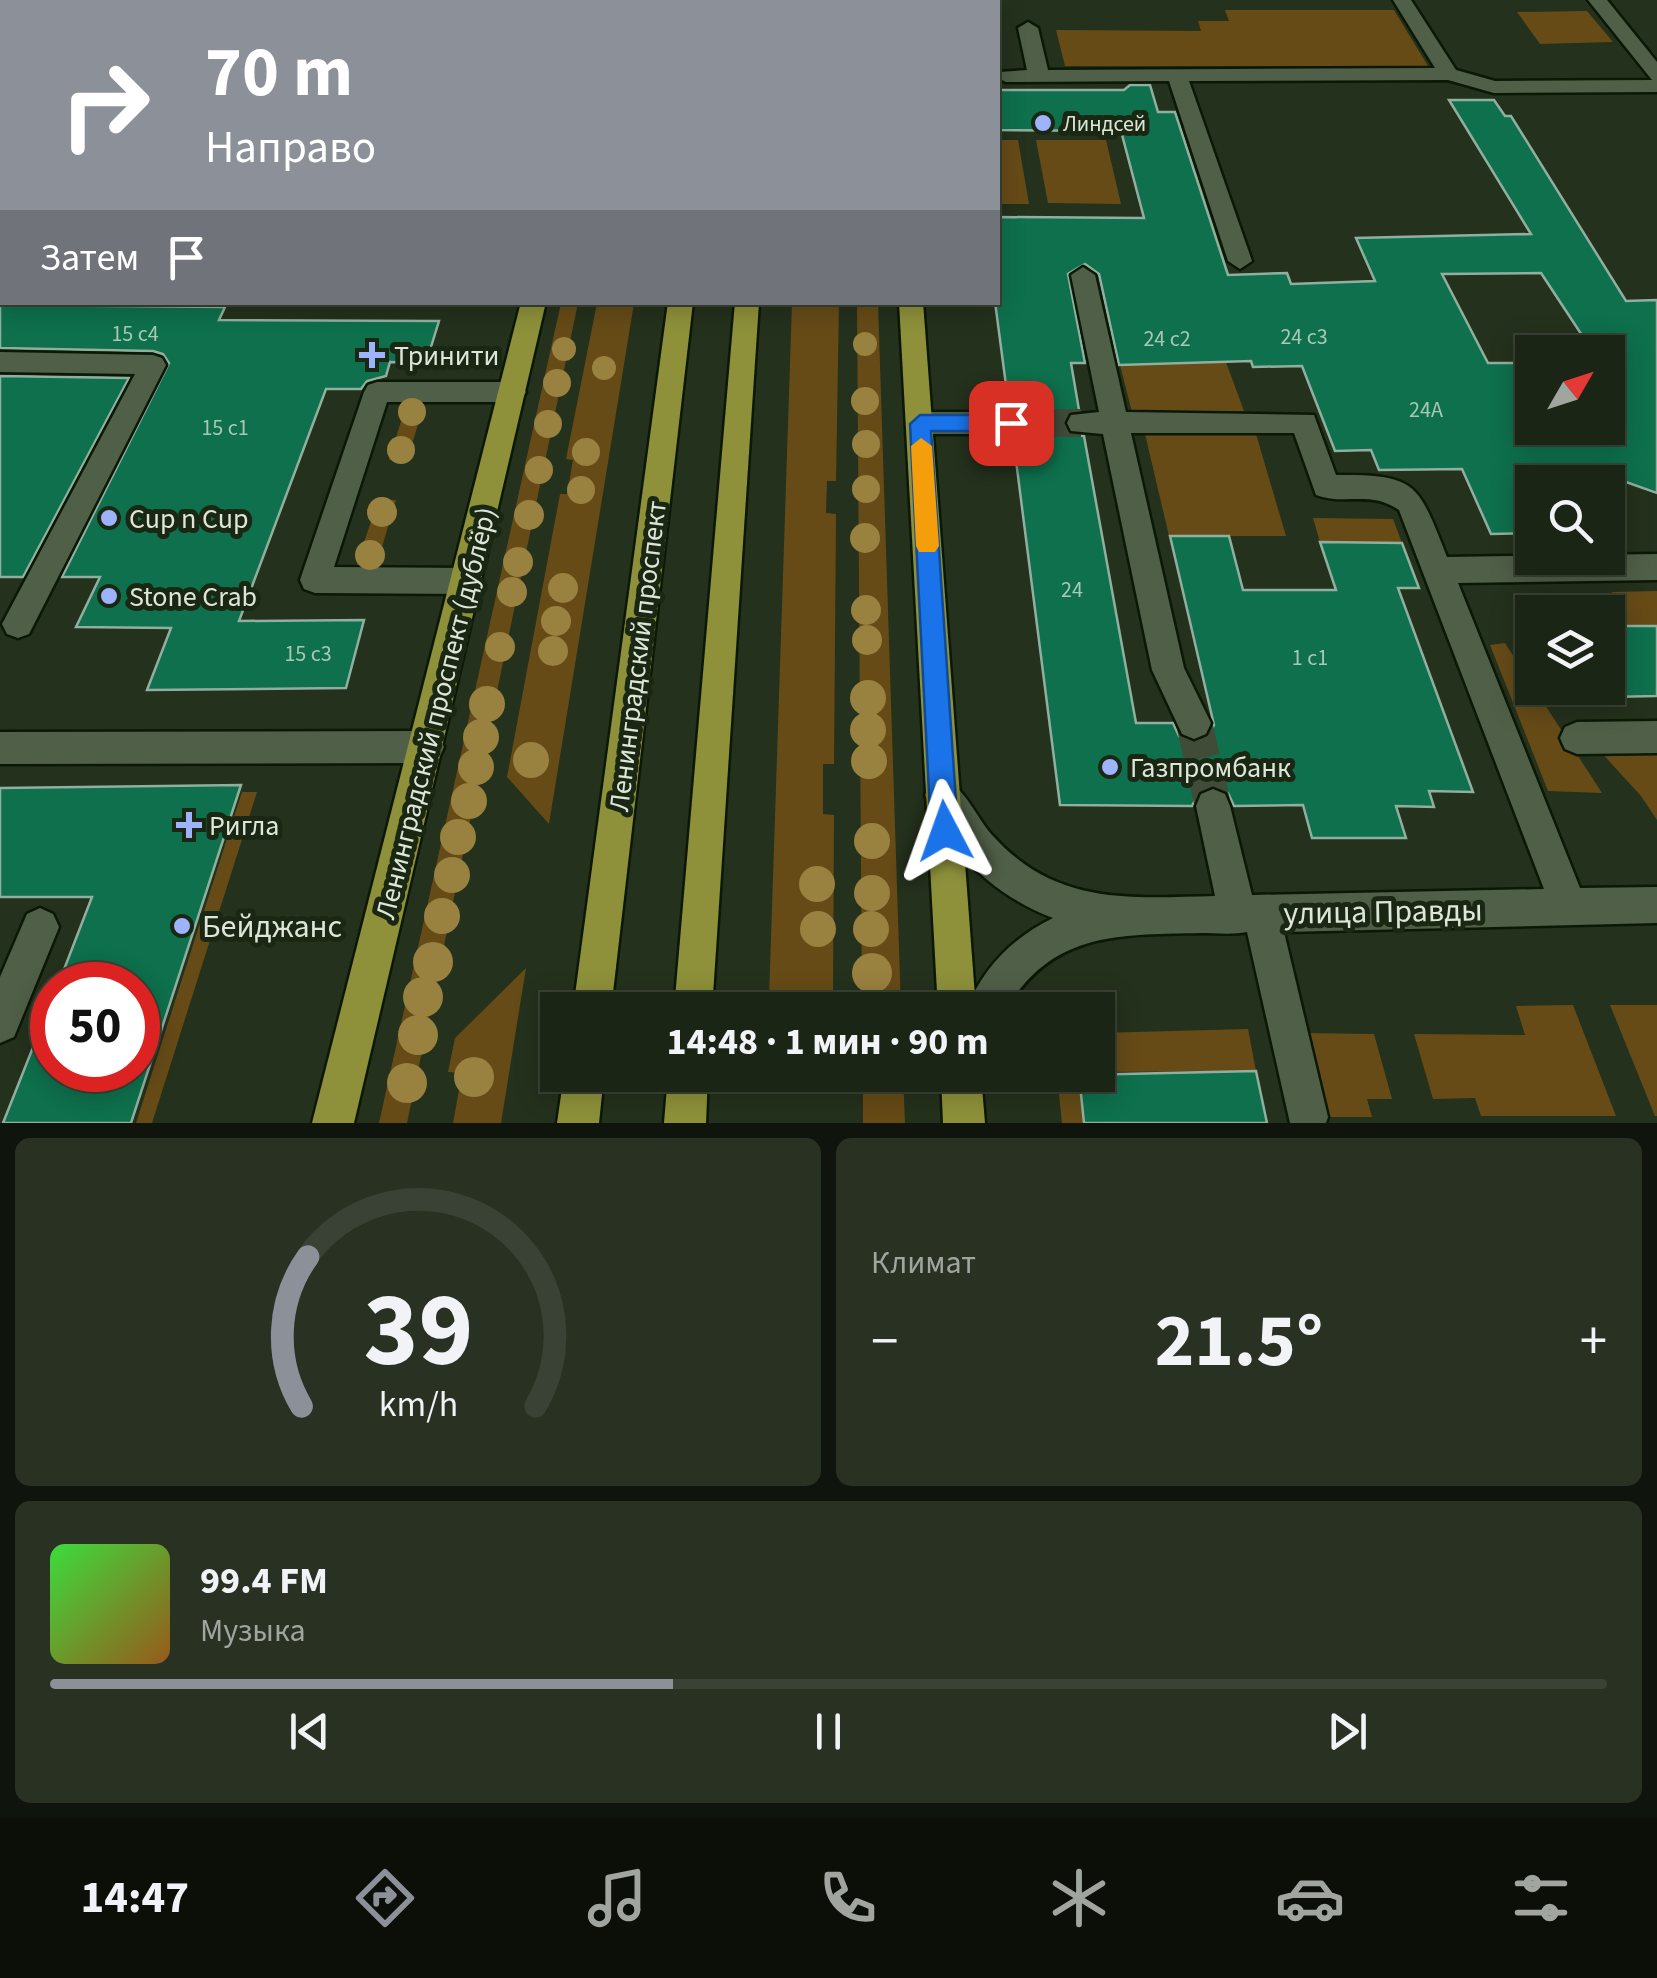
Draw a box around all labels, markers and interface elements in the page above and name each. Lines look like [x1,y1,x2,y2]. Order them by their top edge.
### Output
text: 70 m [205,23,353,123]
icon: right [40,40,170,170]
place label: Линдсей [1063,108,1146,140]
marker: Линдсей [1032,112,1054,134]
text: Направо [205,116,376,180]
icon: arrive [159,230,214,285]
text: Затем [40,231,139,285]
house number: 15 с4 [111,318,159,350]
house number: 24 с3 [1280,321,1328,353]
house number: 24 с2 [1143,323,1191,355]
north arrow [1515,335,1625,445]
map controls [1515,335,1625,705]
place label: Тринити [394,336,499,376]
marker: Тринити [359,342,385,368]
pin [969,381,1054,466]
house number: 24А [1409,394,1443,426]
icon: arrive [984,396,1039,451]
house number: 15 с1 [201,412,249,444]
button: search [1515,465,1625,575]
street label: Ленинградский проспект [599,498,677,814]
place label: Cup n Cup [129,499,248,539]
street label: Ленинградский проспект (дублёр) [365,503,507,923]
marker: Cup n Cup [98,507,120,529]
house number: 24 [1061,574,1083,606]
place label: Stone Crab [129,577,257,617]
marker: Stone Crab [98,585,120,607]
button: layers [1515,595,1625,705]
house number: 15 с3 [284,638,332,670]
house number: 1 с1 [1292,642,1328,674]
place label: Газпромбанк [1130,748,1291,788]
marker: Газпромбанк [1099,756,1121,778]
position arrow [893,779,997,883]
place label: Ригла [209,806,279,846]
marker: Ригла [178,814,200,836]
street label: улица Правды [1283,887,1483,937]
place label: Бейджанс [202,904,342,950]
marker: Бейджанс [171,915,193,937]
speed limit sign: 50 [30,962,160,1092]
text: 14:48 · 1 мин · 90 m [666,1015,989,1069]
text: Климат [871,1240,976,1286]
text: 39 [363,1258,473,1406]
text: 21.5° [1155,1288,1323,1395]
text: − [871,1303,898,1381]
text: + [1580,1303,1607,1381]
text: km/h [378,1379,458,1430]
text: 99.4 FM [200,1554,328,1608]
text: Музыка [200,1608,306,1654]
icon: previous [282,1704,337,1759]
icon: pause [801,1704,856,1759]
icon: next [1320,1704,1375,1759]
icon: directions [350,1863,420,1933]
icon: music [582,1863,652,1933]
icon: phone [813,1863,883,1933]
icon: climate [1044,1863,1114,1933]
icon: car [1275,1863,1345,1933]
icon: filters [1506,1863,1576,1933]
text: 14:47 [81,1866,189,1930]

